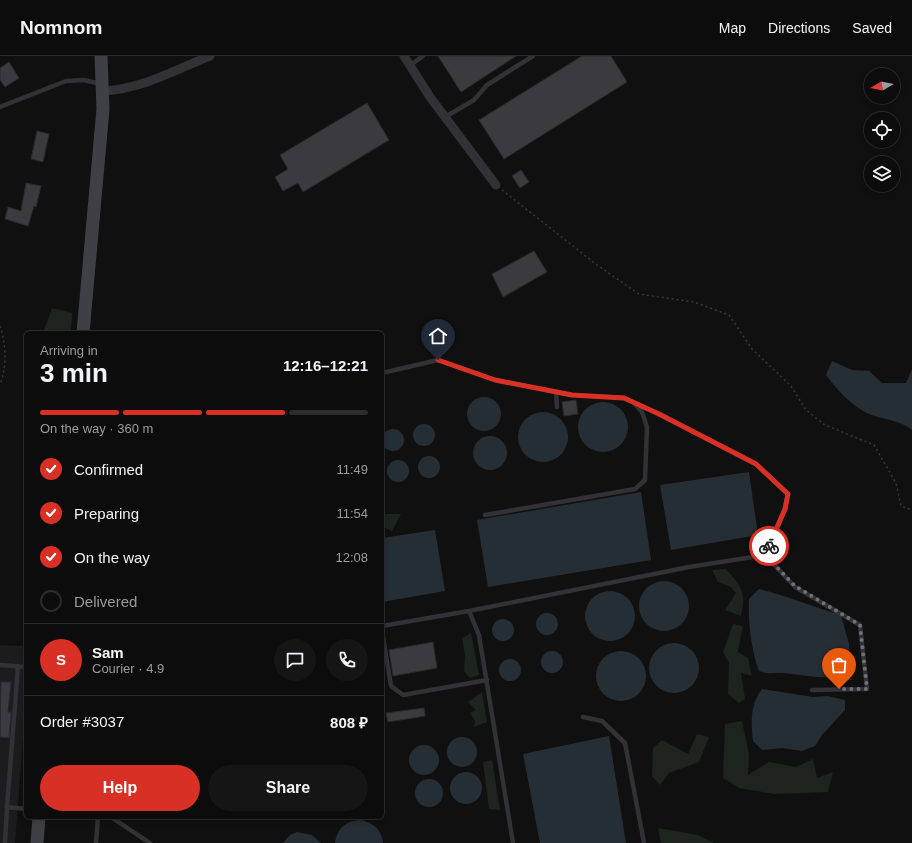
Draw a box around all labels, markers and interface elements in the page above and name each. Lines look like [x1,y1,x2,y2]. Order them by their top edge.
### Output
text: Nomnom [20,17,102,38]
text: Map [719,20,746,36]
text: Directions [768,20,830,36]
text: Saved [852,20,892,36]
north arrow [864,68,900,104]
map controls [864,68,900,192]
button: locate [864,112,900,148]
button: layers [864,156,900,192]
pin [421,319,455,360]
icon: home [427,325,449,347]
text: Arriving in [40,343,98,358]
text: 12:16–12:21 [283,357,368,374]
text: 3 min [40,358,108,388]
text: On the way · 360 m [40,421,153,436]
icon: check [40,458,62,480]
text: Confirmed [74,461,143,478]
text: 11:49 [336,462,368,477]
icon: check [40,502,62,524]
text: Preparing [74,505,139,522]
text: 11:54 [336,506,368,521]
courier [749,526,789,566]
icon: bike [758,535,780,557]
icon: check [40,546,62,568]
text: On the way [74,549,150,566]
text: 12:08 [335,550,368,565]
text: Delivered [74,593,137,610]
button: chat [274,639,316,681]
button: phone [326,639,368,681]
text: Sam [92,644,124,661]
pin [822,648,856,689]
text: S [56,651,66,668]
icon: bag [828,654,850,676]
text: Courier · 4.9 [92,661,164,676]
text: Order #3037 [40,713,124,730]
text: 808 ₽ [330,714,368,731]
button: Help [40,765,200,811]
button: Share [208,765,368,811]

